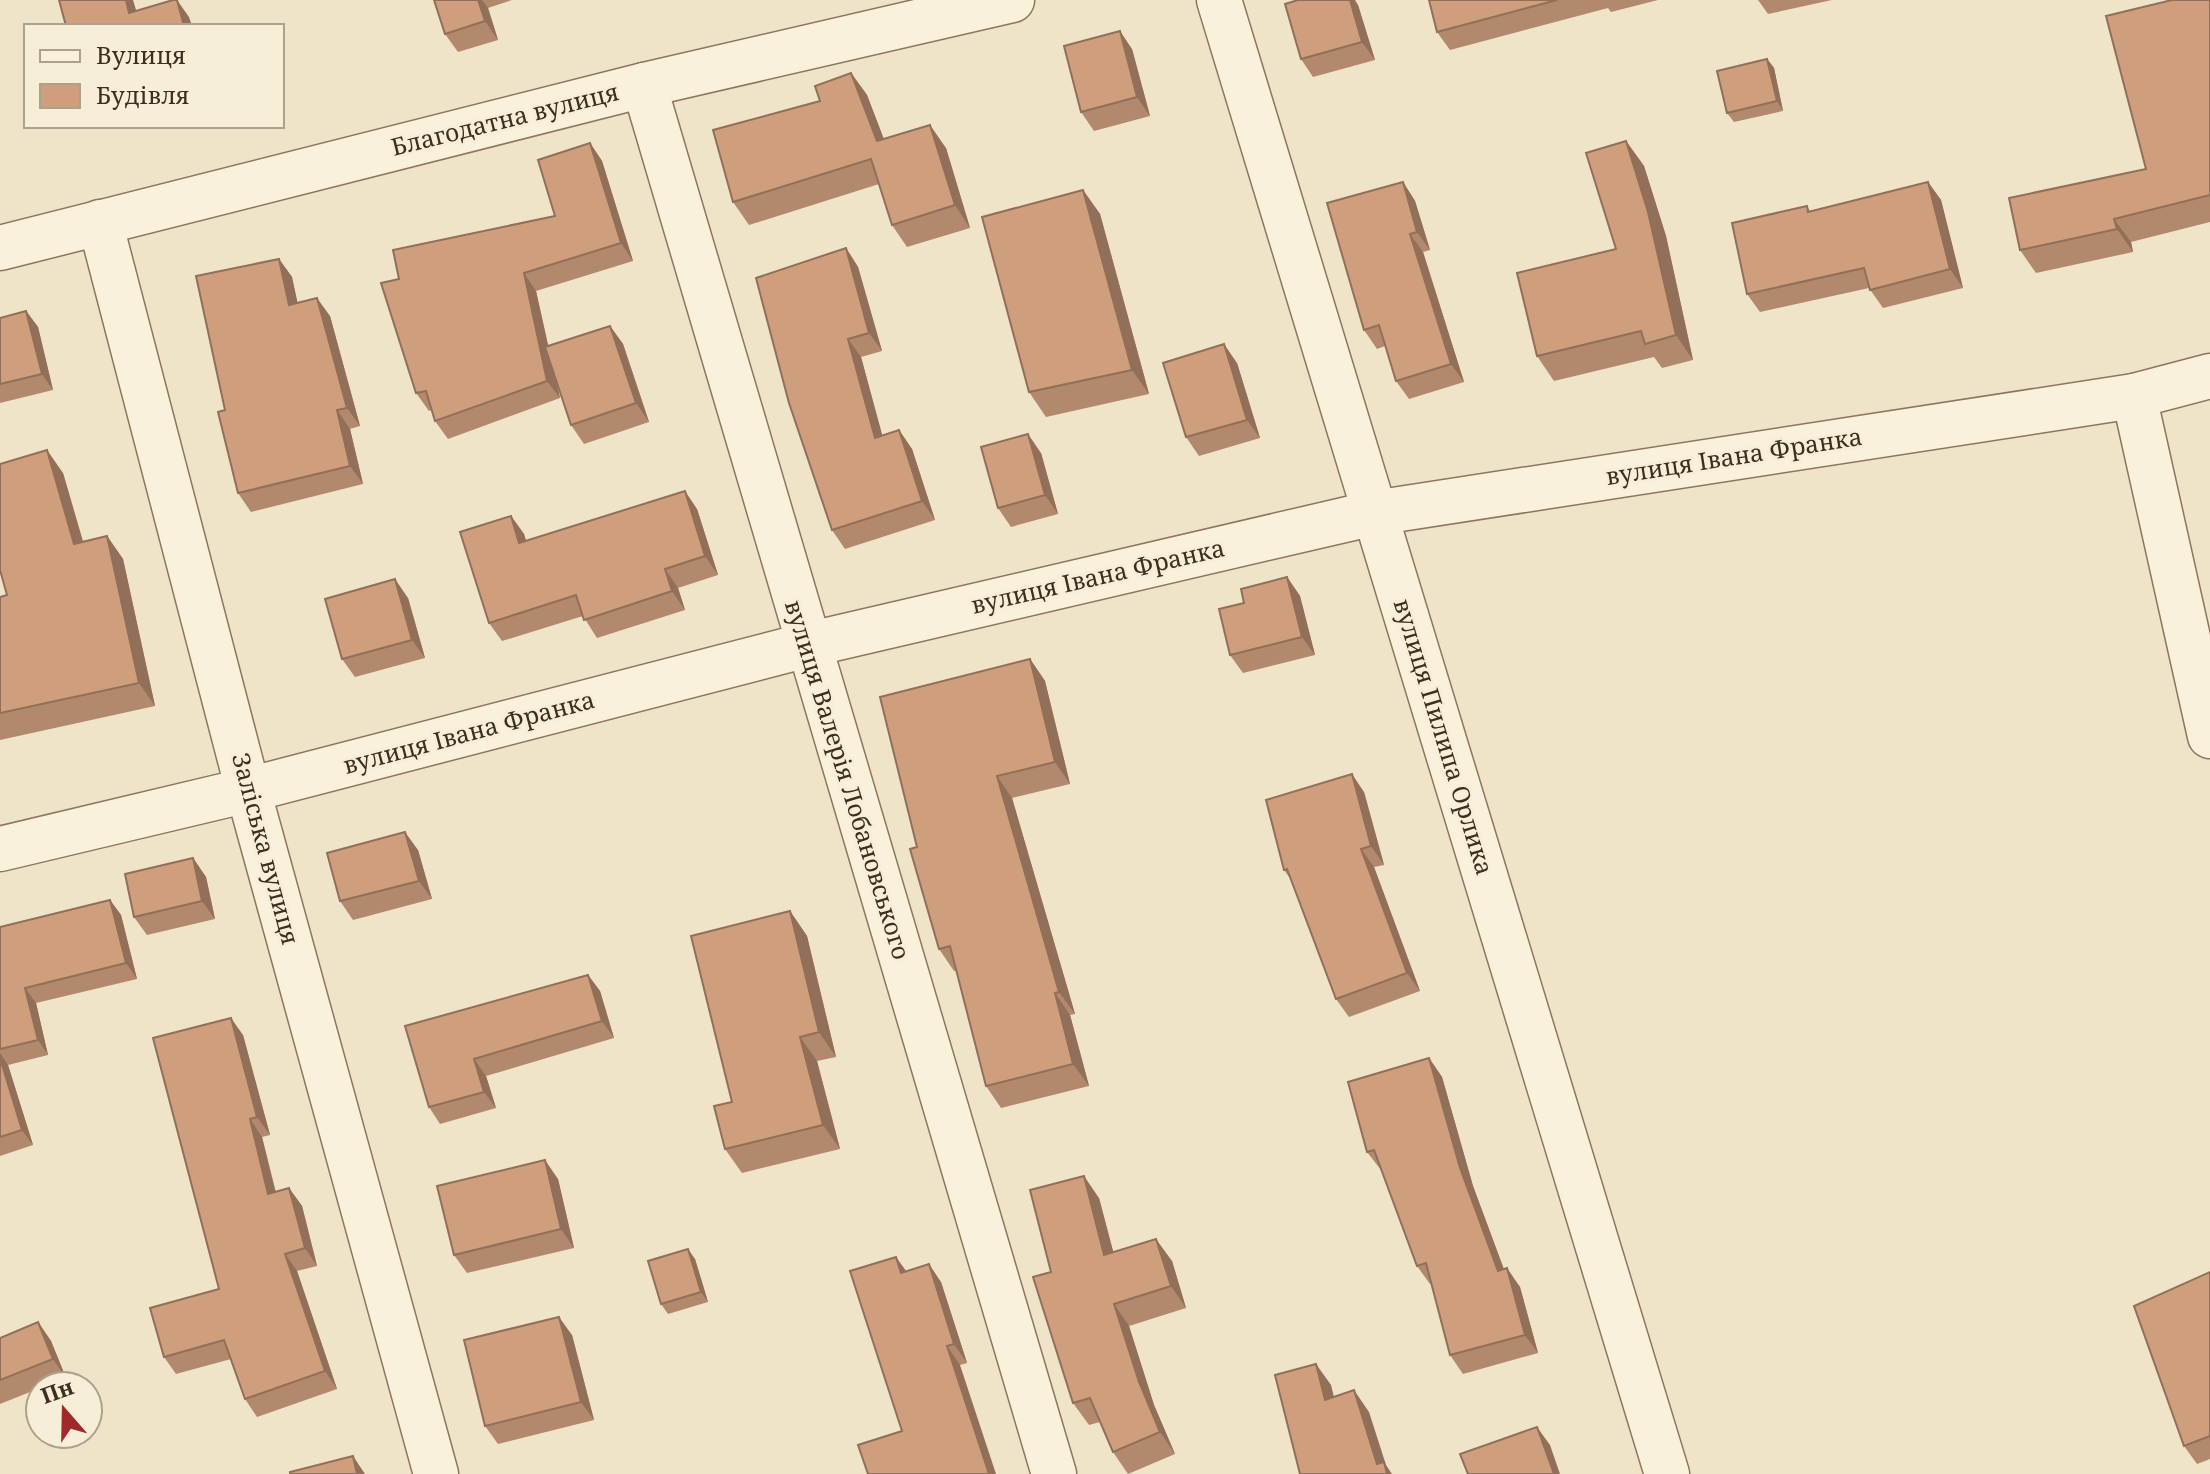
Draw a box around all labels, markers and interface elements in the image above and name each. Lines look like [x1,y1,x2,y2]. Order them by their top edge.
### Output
legend [24,24,284,128]
text: Вулиця [96,38,186,71]
street label: Благодатна вулиця [387,74,622,163]
text: Будівля [96,78,190,111]
street label: вулиця Івана Франка [1603,419,1864,492]
street label: вулиця Івана Франка [968,530,1228,621]
street label: вулиця Пилипа Орлика [1387,594,1502,879]
street label: вулиця Валерія Лобановського [778,596,919,963]
street label: вулиця Івана Франка [339,682,598,781]
street label: Заліська вулиця [225,749,308,948]
north arrow [24,1370,104,1450]
text: Пн [36,1371,77,1410]

